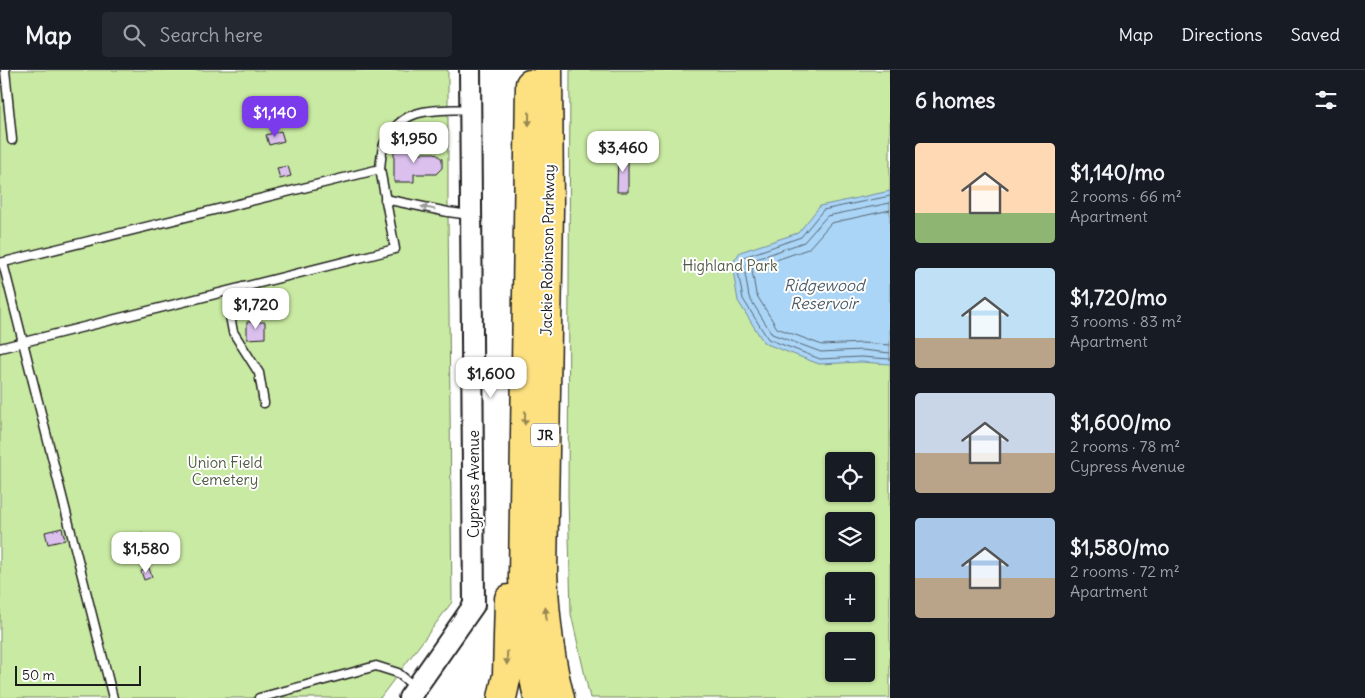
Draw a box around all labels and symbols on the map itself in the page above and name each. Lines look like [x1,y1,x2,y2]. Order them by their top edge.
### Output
pin: $1,140 [234,96,316,138]
one-way arrow [525,111,533,127]
pin: $1,950 [373,122,455,164]
pin: $3,460 [582,131,664,173]
street label: Jackie Robinson Parkway [537,164,558,336]
one-way arrow [420,204,436,212]
park label: Highland Park [682,256,778,275]
water label: Ridgewood Reservoir [784,275,867,313]
pin: $1,720 [215,288,297,330]
pin: $1,600 [450,356,532,399]
one-way arrow [521,411,529,427]
road number: JR [531,424,559,446]
street label: Cypress Avenue [464,430,483,538]
park label: Union Field Cemetery [188,453,263,489]
pin: $1,580 [105,532,187,574]
one-way arrow [542,605,550,621]
one-way arrow [503,651,511,667]
scale bar [15,663,141,686]

